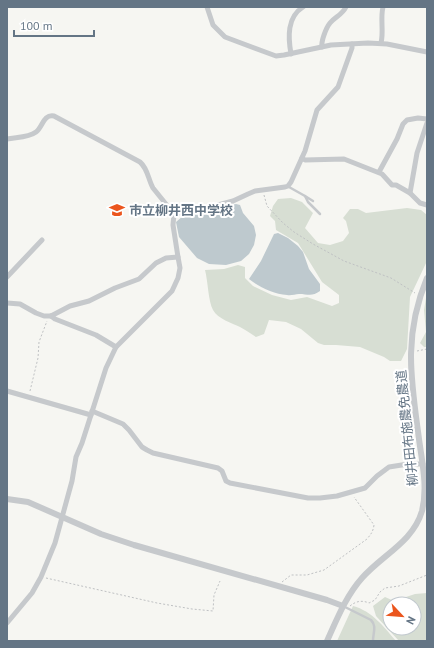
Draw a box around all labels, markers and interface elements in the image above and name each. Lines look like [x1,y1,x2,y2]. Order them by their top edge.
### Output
scale bar [14,12,94,38]
text: 100 m [20,18,53,33]
school or university icon: 市立柳井西中学校 [108,201,126,219]
place label: 市立柳井西中学校 [129,202,233,219]
street label: 柳井田布施農免農道 [392,369,422,487]
north arrow [382,596,422,636]
text: N [403,614,419,627]

